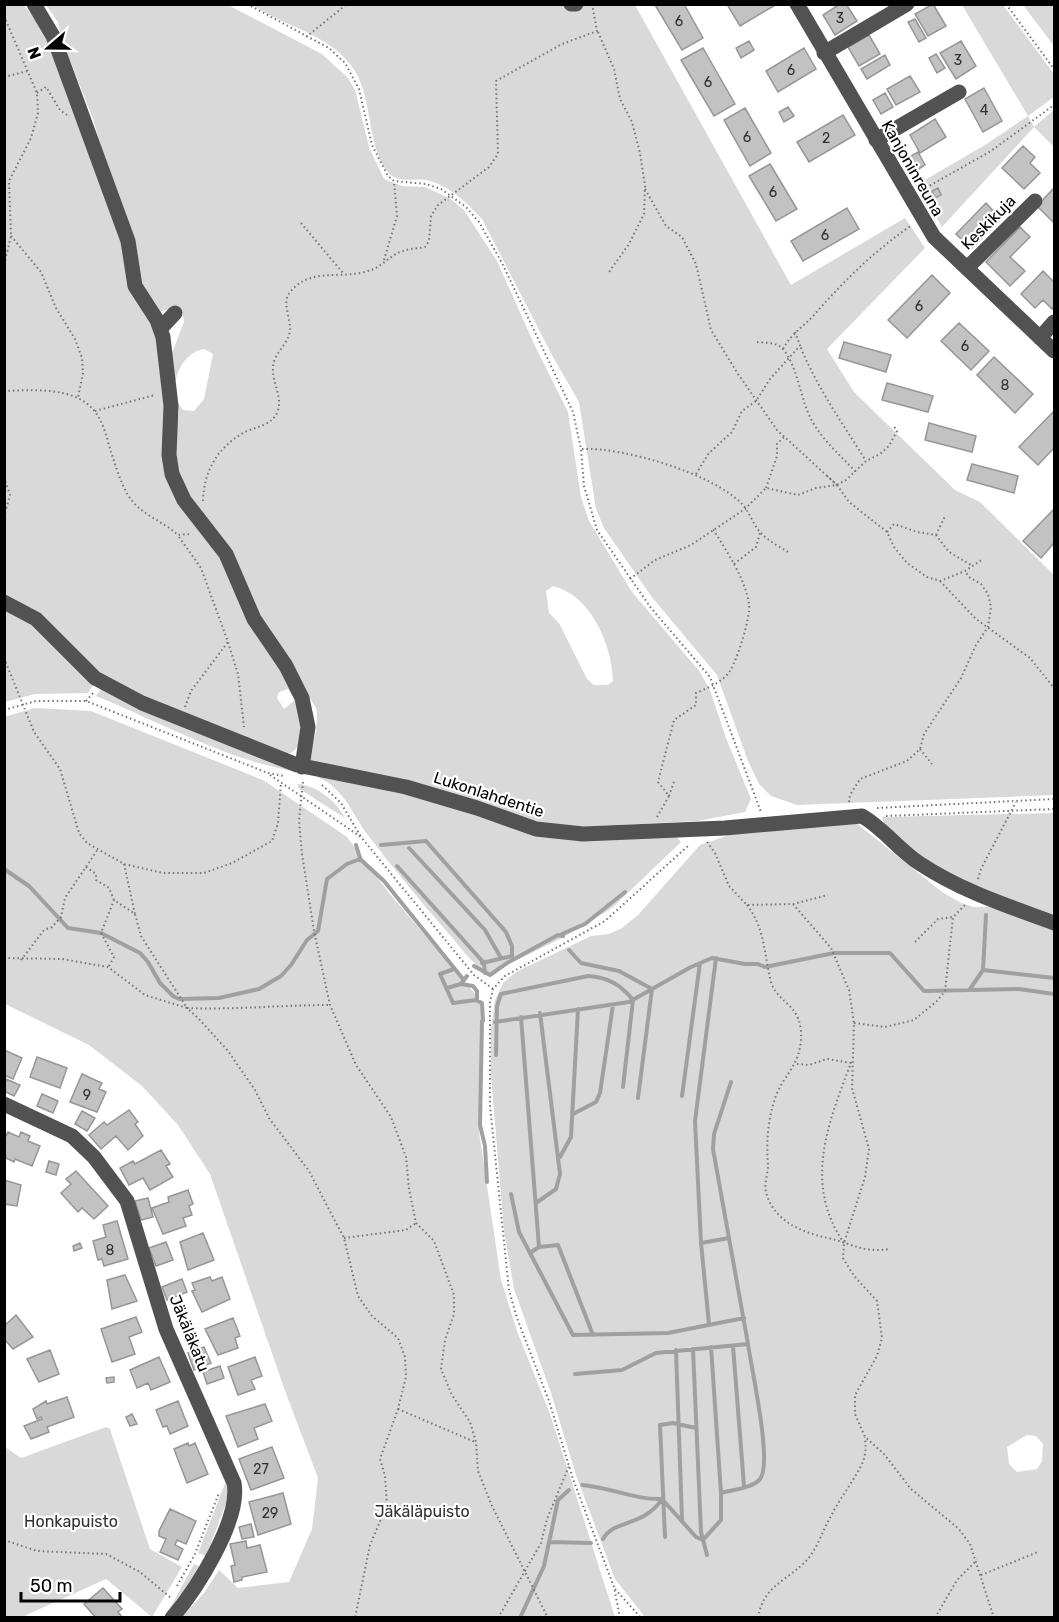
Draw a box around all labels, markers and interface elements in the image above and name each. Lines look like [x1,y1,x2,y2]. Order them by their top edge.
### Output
house number: 3 [836,10,844,27]
house number: 6 [675,13,683,30]
north arrow [18,18,78,78]
text: N [23,44,45,62]
house number: 3 [954,52,962,69]
house number: 6 [787,62,795,79]
house number: 6 [704,74,712,91]
house number: 4 [980,102,989,119]
street label: Kanjoninreuna [877,117,948,220]
house number: 6 [743,129,751,146]
house number: 2 [822,130,830,147]
house number: 6 [769,184,777,201]
street label: Keskikuja [957,191,1020,254]
house number: 6 [821,227,829,244]
house number: 6 [915,298,923,315]
house number: 6 [961,338,969,355]
house number: 8 [1001,377,1010,394]
street label: Lukonlahdentie [431,768,546,821]
house number: 9 [83,1087,91,1104]
house number: 8 [106,1242,115,1259]
street label: Jäkäläkatu [166,1292,214,1374]
house number: 27 [253,1461,269,1478]
park label: Jäkäläpuisto [374,1502,470,1521]
house number: 29 [262,1505,278,1522]
park label: Honkapuisto [24,1512,118,1531]
scale bar [21,1565,120,1603]
text: 50 m [30,1575,73,1597]

